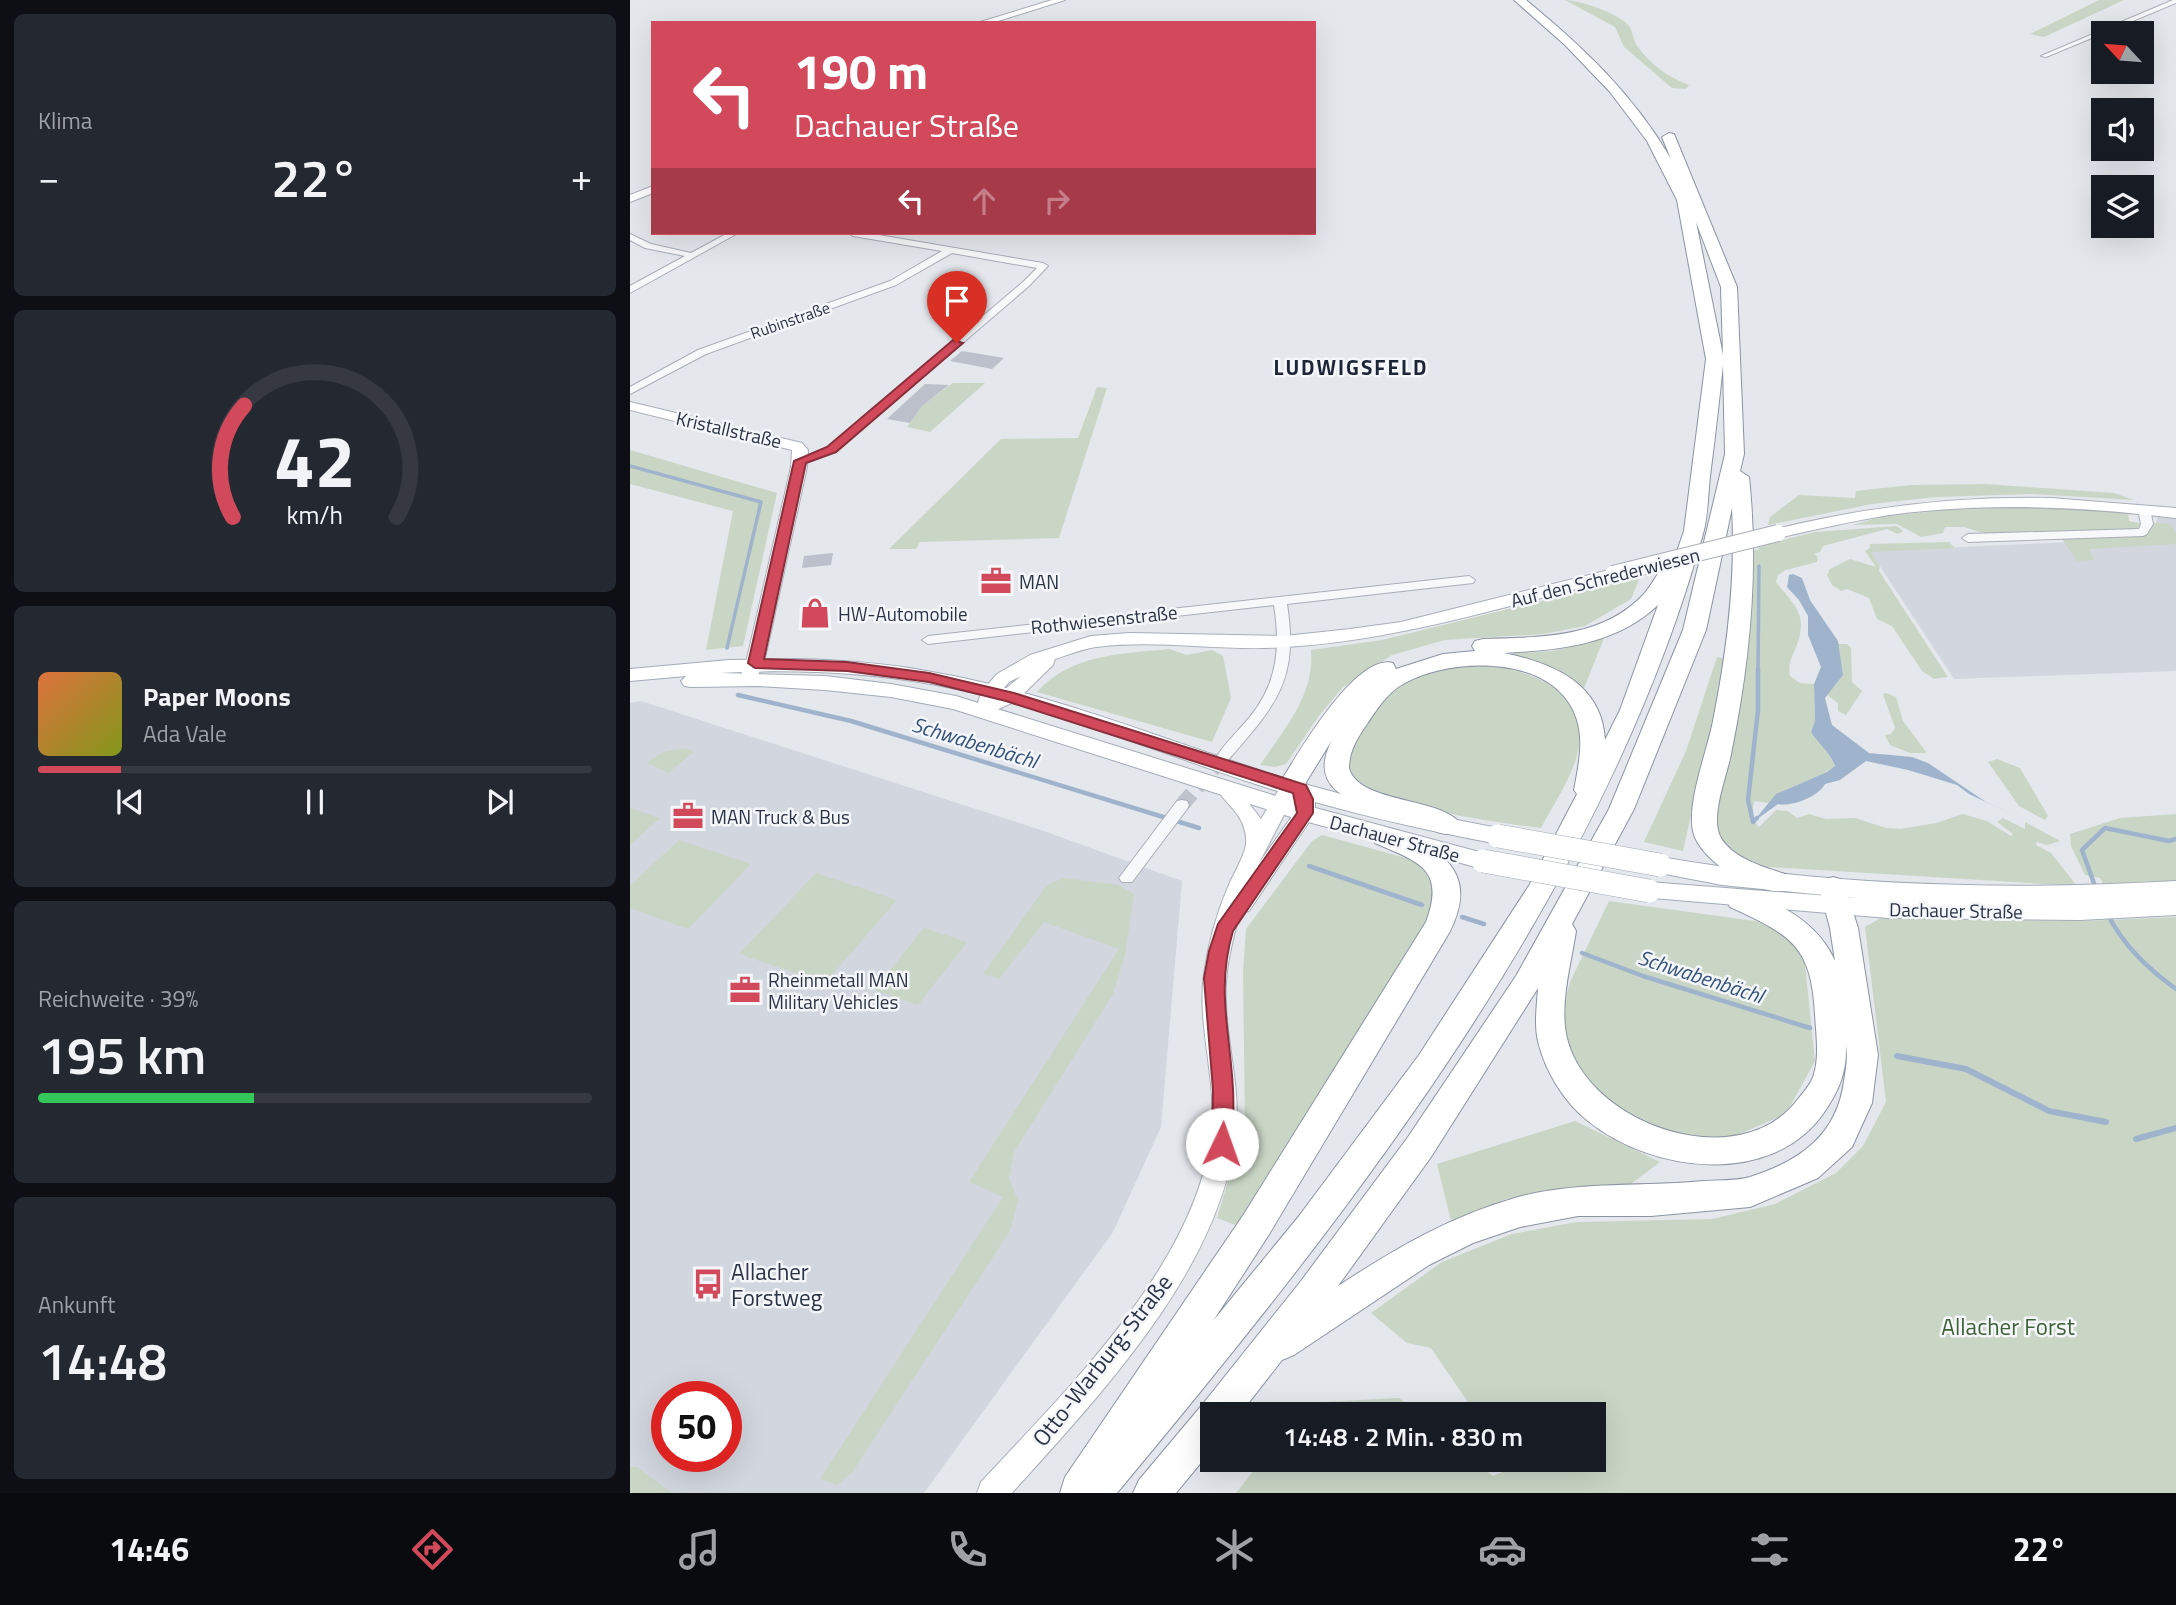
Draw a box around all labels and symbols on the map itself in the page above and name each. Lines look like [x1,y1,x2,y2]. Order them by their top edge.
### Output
north arrow [2091,21,2154,84]
pin [927,271,987,343]
street label: Rubinstraße [747,295,833,345]
district label: LUDWIGSFELD [1274,351,1428,383]
street label: Kristallstraße [673,403,785,455]
street label: Auf den Schrederwiesen [1507,539,1703,615]
office icon: MAN [979,564,1013,598]
place label: MAN [1019,567,1059,596]
shop icon: HW-Automobile [798,596,832,630]
street label: Rothwiesenstraße [1029,597,1179,641]
place label: HW-Automobile [838,599,968,628]
water label: Schwabenbächl [908,708,1044,777]
office icon: MAN Truck & Bus [671,799,705,833]
place label: MAN Truck & Bus [711,802,850,831]
street label: Dachauer Straße [1327,807,1463,869]
street label: Dachauer Straße [1889,894,2023,926]
water label: Schwabenbächl [1634,941,1770,1012]
place label: Rheinmetall MAN Military Vehicles [768,965,909,1016]
office icon: Rheinmetall MAN Military Vehicles [728,973,762,1007]
position arrow [1185,1107,1259,1181]
place label: Allacher Forstweg [731,1254,823,1315]
street label: Otto-Warburg-Straße [1023,1266,1181,1454]
bus stop icon: Allacher Forstweg [691,1267,725,1301]
park label: Allacher Forst [1941,1309,2075,1344]
speed limit sign: 50 [651,1381,742,1472]

